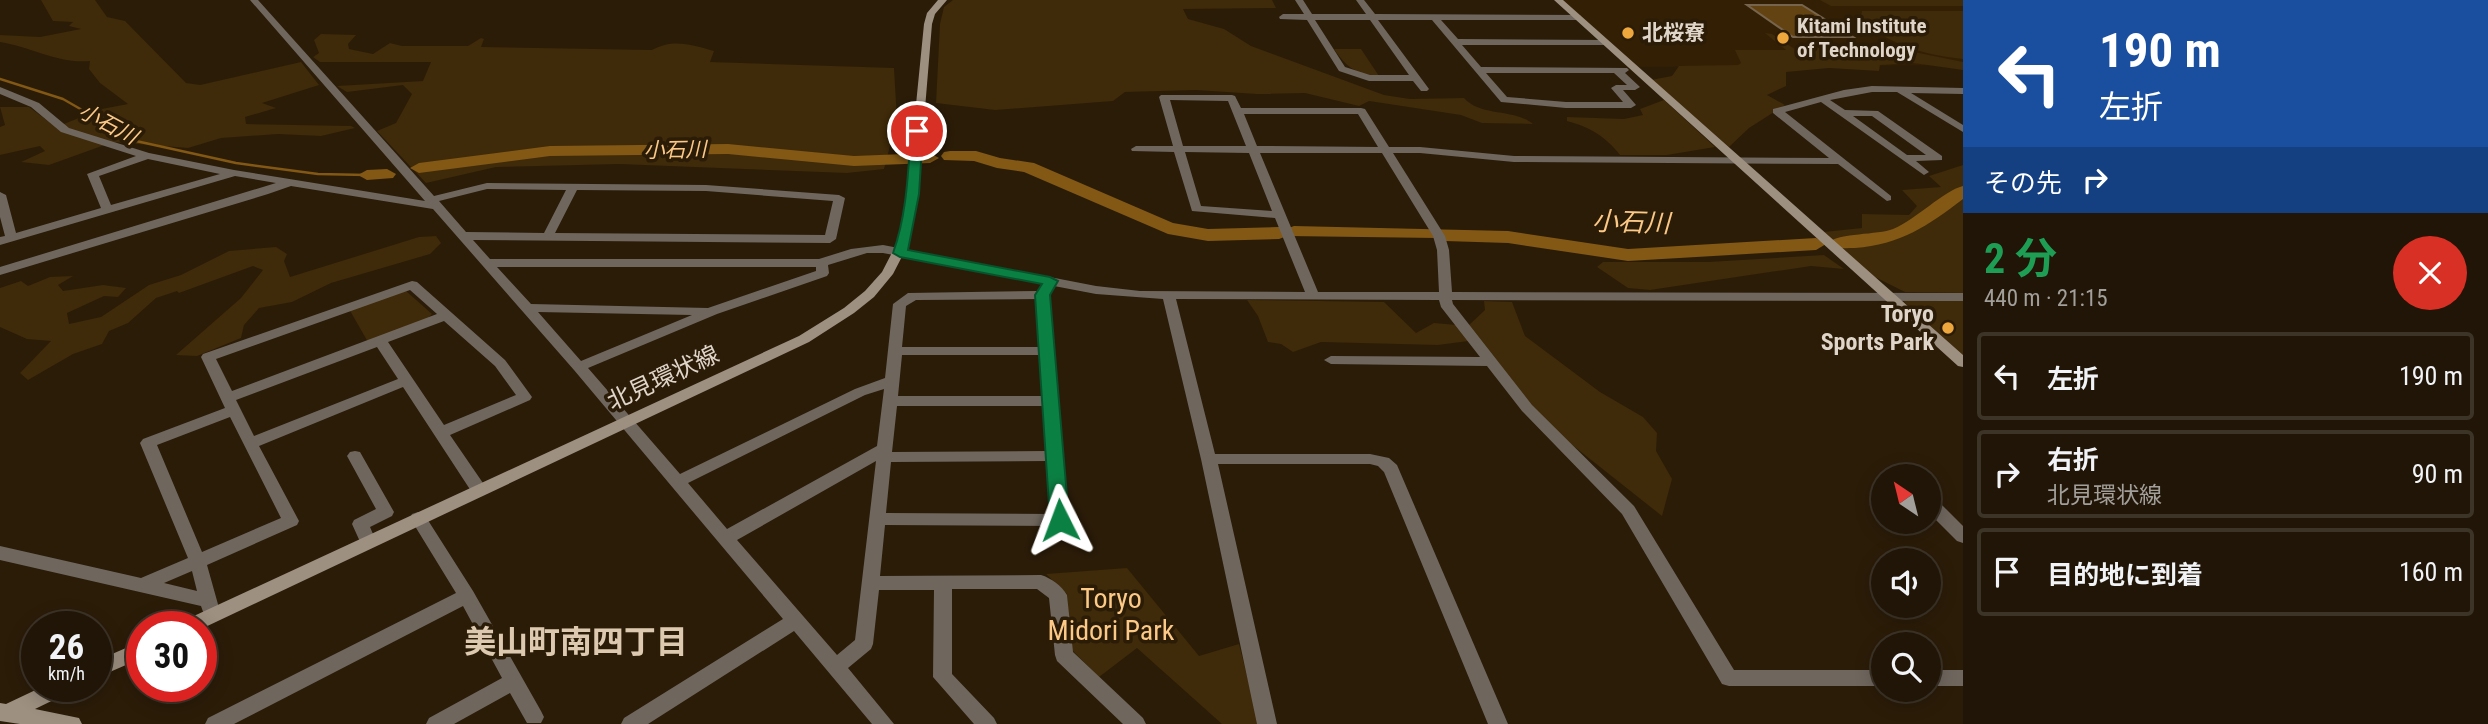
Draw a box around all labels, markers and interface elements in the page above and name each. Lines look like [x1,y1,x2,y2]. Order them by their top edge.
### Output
place label: Kitami Institute of Technology [1797,14,1926,62]
place label: 北桜寮 [1642,21,1705,45]
text: 190 m [2099,22,2221,79]
marker: 北桜寮 [1620,25,1636,41]
icon: left [1984,28,2075,119]
marker: Kitami Institute of Technology [1775,30,1791,46]
text: 左折 [2099,88,2163,126]
water label: 小石川 [75,99,143,150]
pin [887,101,947,161]
icon: arrive [898,112,936,150]
water label: 小石川 [643,137,709,163]
icon: right [2076,161,2114,199]
text: その先 [1984,168,2062,198]
water label: 小石川 [1591,206,1673,238]
text: 2 分 [1984,234,2057,283]
button: close [2393,236,2467,310]
text: 440 m · 21:15 [1984,285,2108,312]
place label: Toryo Sports Park [1821,300,1935,356]
marker: Toryo Sports Park [1940,320,1956,336]
street label: 北見環状線 [603,340,723,416]
icon: left [1988,357,2026,395]
text: 190 m [2399,361,2463,391]
text: 左折 [2047,364,2099,394]
text: 右折 [2047,445,2099,475]
icon: right [1988,455,2026,493]
text: 90 m [2412,459,2463,489]
north arrow [1871,464,1941,534]
map controls [1871,464,1941,702]
text: 北見環状線 [2047,482,2162,509]
position arrow [1023,483,1097,557]
button: sound [1871,548,1941,618]
icon: arrive [1988,553,2026,591]
text: 160 m [2399,557,2463,587]
text: 目的地に到着 [2047,560,2203,590]
park label: Toryo Midori Park [1048,582,1175,647]
speed limit sign: 30 [126,611,217,702]
district label: 美山町南四丁目 [464,623,688,661]
text: 26 [49,627,84,668]
button: search [1871,632,1941,702]
text: km/h [48,663,85,684]

